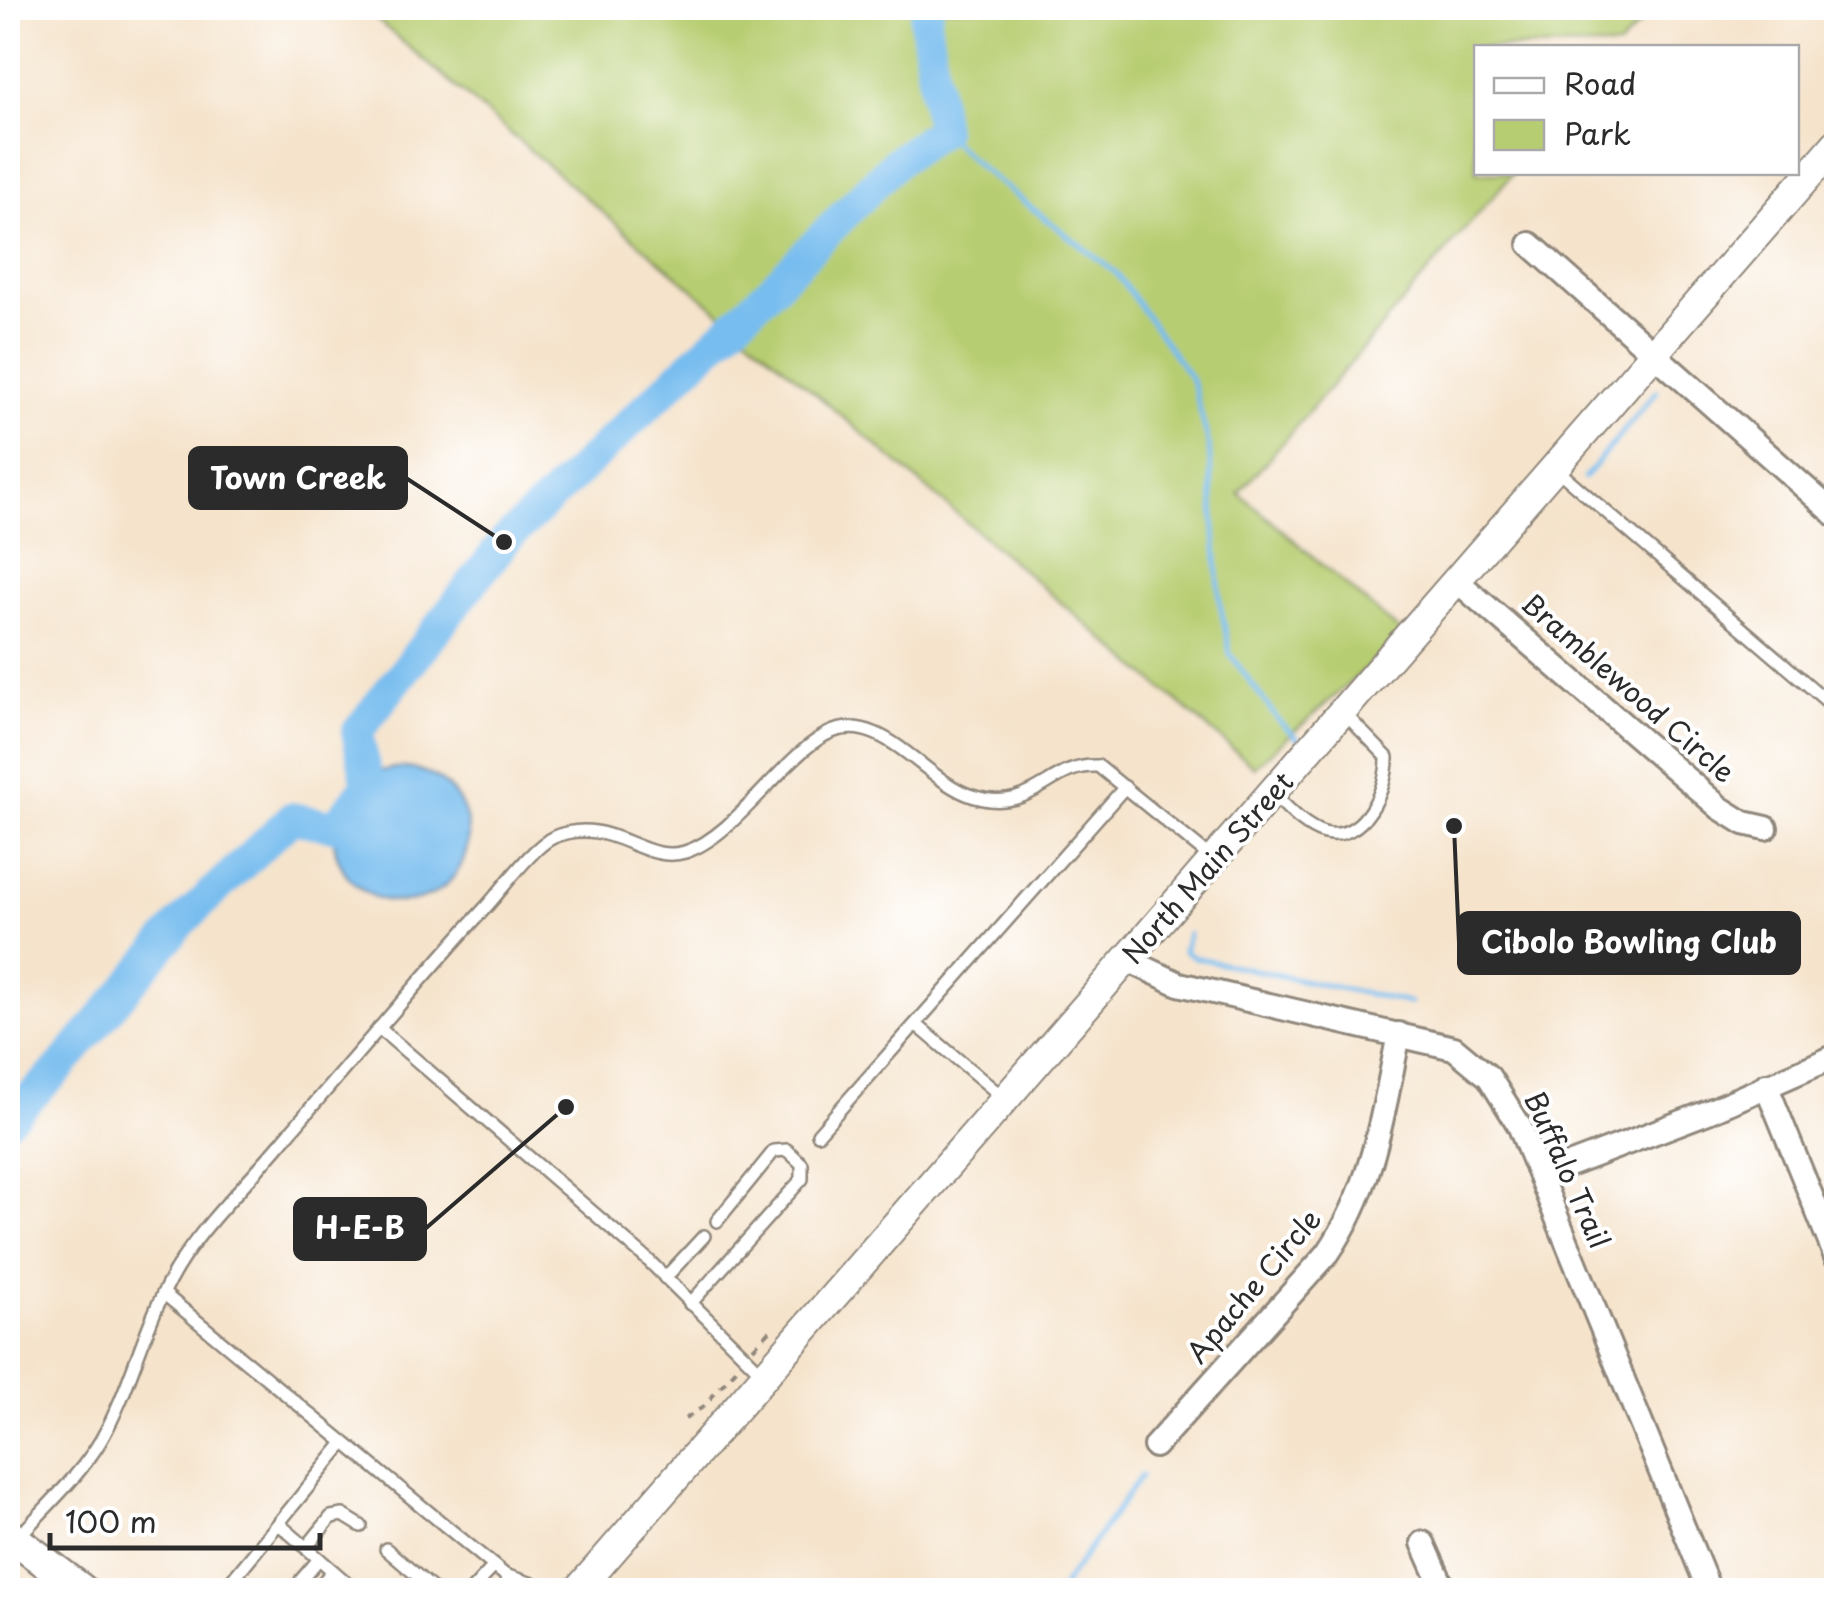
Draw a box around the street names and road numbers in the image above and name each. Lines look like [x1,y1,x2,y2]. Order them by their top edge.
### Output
street label: Bramblewood Circle [1513,582,1745,792]
street label: North Main Street [1111,761,1303,973]
street label: Buffalo Trail [1515,1084,1622,1255]
street label: Apache Circle [1175,1198,1330,1372]

